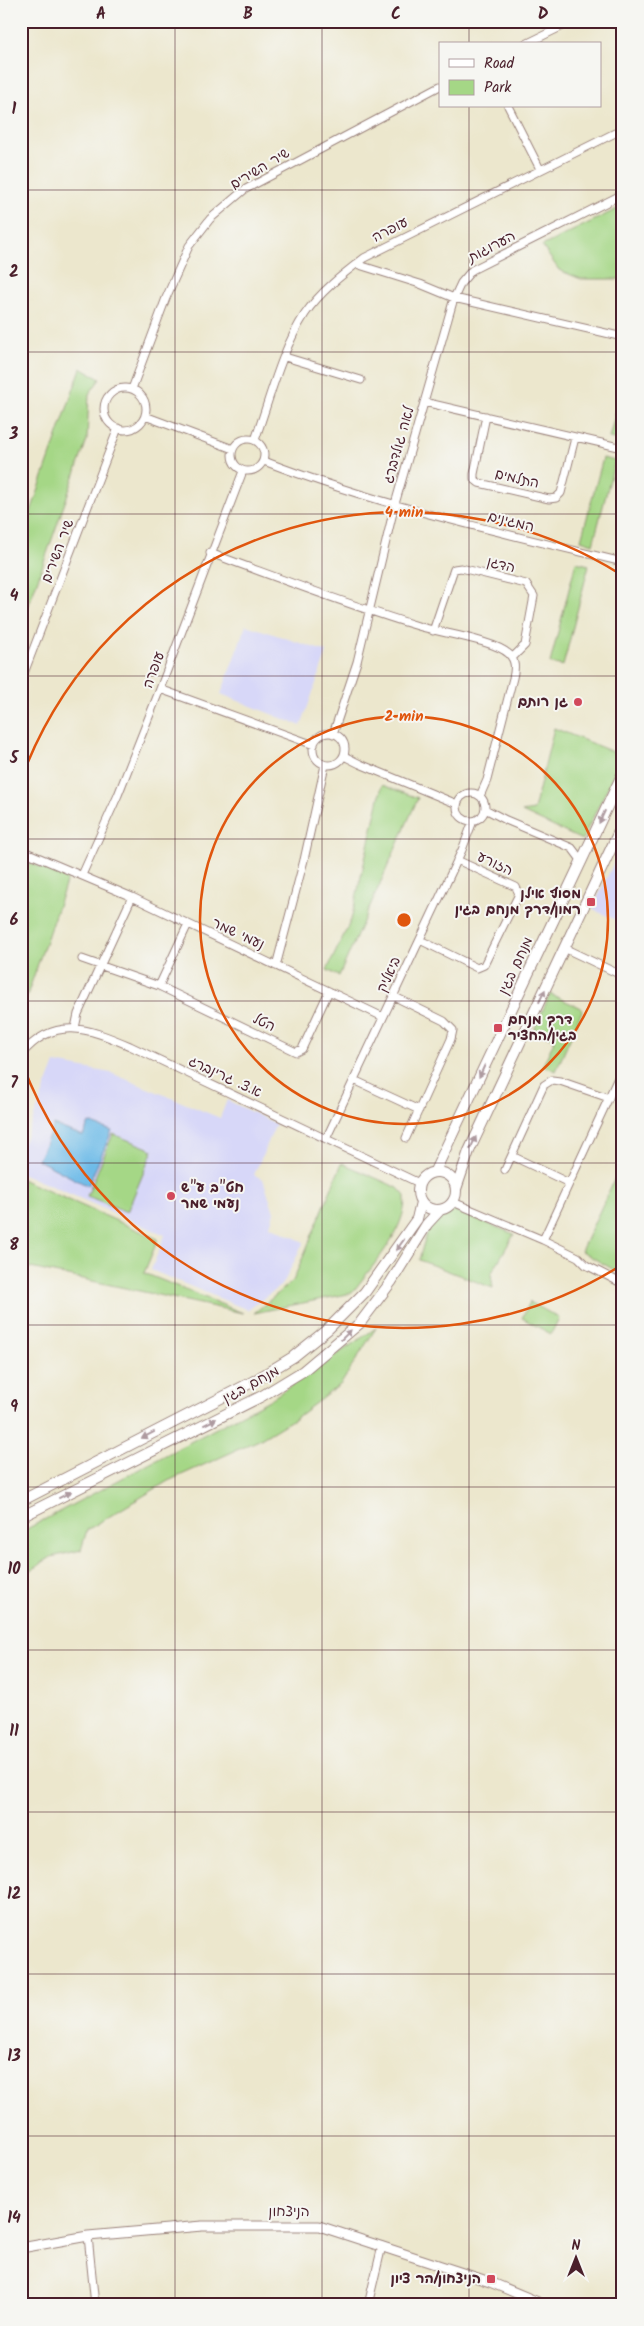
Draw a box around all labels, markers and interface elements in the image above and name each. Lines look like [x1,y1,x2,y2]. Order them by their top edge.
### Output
text: A [96,2,106,27]
text: B [243,2,253,27]
text: C [391,2,401,27]
text: D [538,2,549,27]
legend [439,42,602,108]
text: Road [484,52,515,76]
text: Park [484,76,512,100]
text: 1 [12,97,17,122]
street label: שיר השירים [226,142,294,196]
street label: עופרה [368,212,412,248]
street label: הערוגות [463,225,520,270]
text: 2 [9,260,19,285]
street label: לאה גולדברג [377,403,421,486]
text: 3 [9,422,19,447]
street label: התלמים [493,463,541,495]
text: 4 min [385,501,423,525]
street label: המגינים [485,506,537,538]
street label: שיר השירים [36,516,80,586]
street label: הדגן [485,551,517,579]
text: 4 [10,584,19,609]
street label: עופרה [137,648,171,692]
place label: גן רותם [518,691,568,713]
marker: גן רותם [572,696,584,708]
text: 2 min [384,705,424,729]
text: 5 [9,746,20,771]
one-way arrow [598,810,606,825]
street label: הזורע [473,846,517,882]
place label: מסוף אילן רמון/דרך מנחם בגין [455,883,581,921]
marker: מסוף אילן רמון/דרך מנחם בגין [585,896,597,908]
text: 6 [10,908,19,933]
centre of rings [395,911,413,929]
street label: נעמי שמר [208,912,268,956]
street label: מנחם בגין [493,933,539,999]
street label: ביאליק [371,953,407,997]
one-way arrow [538,989,546,1003]
street label: הטל [249,1008,279,1038]
place label: דרך מנחם בגין/החציר [508,1009,577,1047]
marker: דרך מנחם בגין/החציר [492,1022,504,1034]
street label: א.צ. גרינברג [185,1050,266,1104]
one-way arrow [478,1063,487,1078]
text: 7 [10,1071,18,1096]
one-way arrow [469,1136,477,1150]
place label: חט"ב ע"ש נעמי שמר [181,1177,244,1215]
marker: חט"ב ע"ש נעמי שמר [165,1190,177,1202]
text: 8 [9,1233,19,1258]
one-way arrow [395,1238,405,1252]
one-way arrow [340,1329,352,1341]
street label: מנחם בגין [219,1360,283,1410]
text: 9 [10,1395,18,1420]
one-way arrow [203,1418,217,1426]
one-way arrow [141,1431,156,1439]
one-way arrow [58,1491,72,1499]
text: 10 [7,1557,21,1582]
text: 11 [9,1719,19,1744]
text: 12 [7,1882,21,1907]
text: 13 [7,2044,21,2069]
street label: הניצחון [268,2201,310,2223]
text: 14 [7,2206,21,2231]
north arrow [552,2234,602,2284]
text: N [572,2235,581,2257]
place label: הניצחון/הר ציון [390,2268,481,2290]
marker: הניצחון/הר ציון [485,2273,497,2285]

